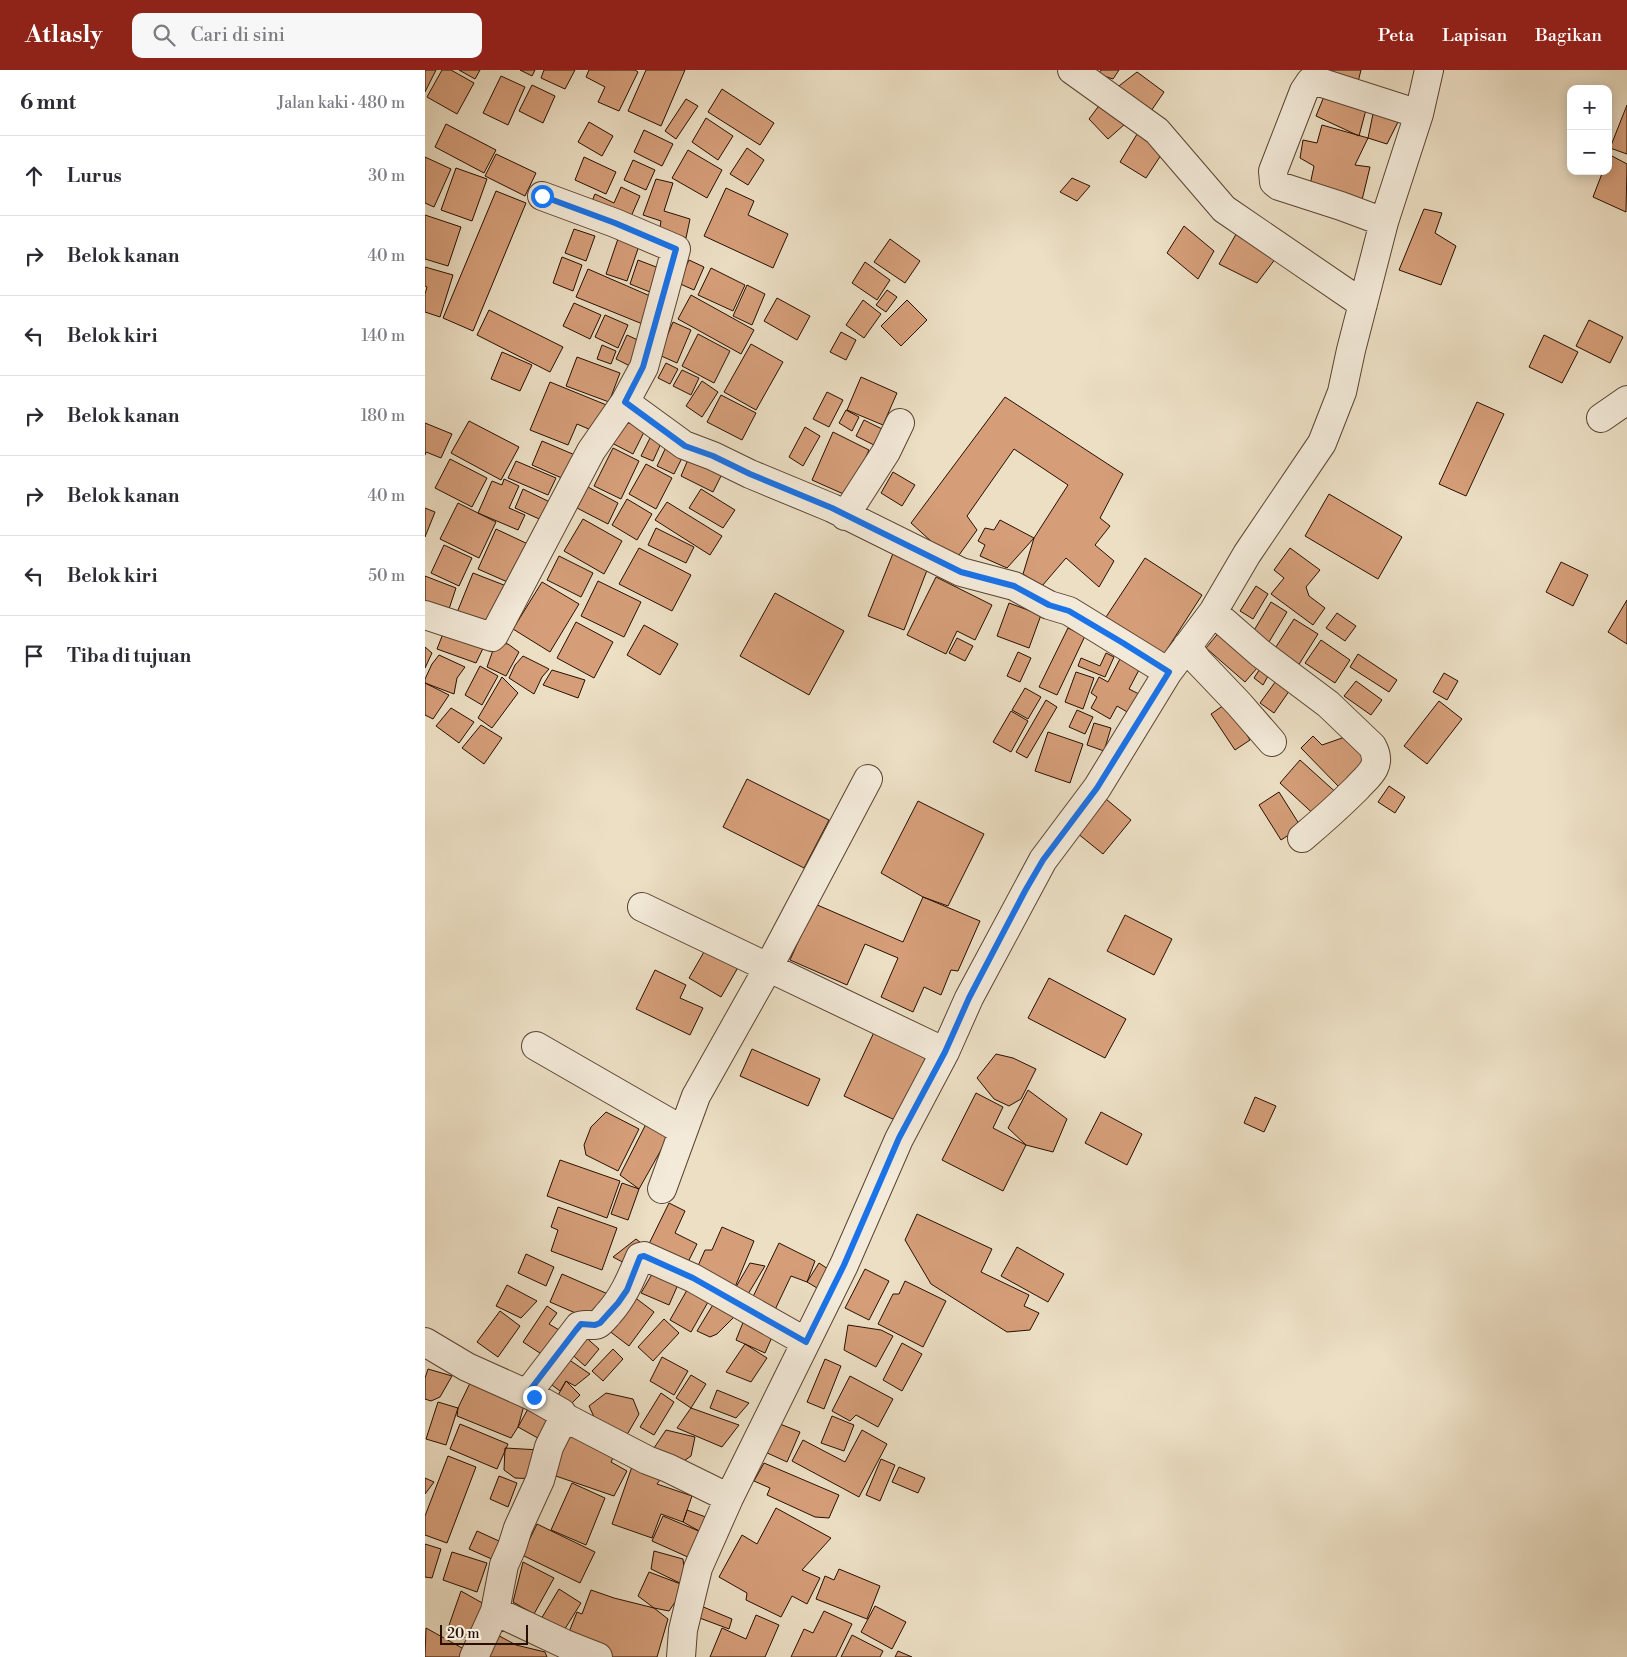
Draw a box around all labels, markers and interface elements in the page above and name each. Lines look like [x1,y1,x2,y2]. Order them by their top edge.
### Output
search box [132,13,482,58]
text: Atlasly [25,20,102,50]
icon: search [150,21,178,49]
text: Cari di sini [190,23,285,47]
text: Peta [1378,24,1414,47]
text: Lapisan [1442,24,1507,47]
text: Bagikan [1535,24,1602,47]
map controls [1567,85,1612,175]
button: + [1567,85,1612,130]
text: 6 mnt [20,90,76,116]
text: Jalan kaki · 480 m [277,93,405,113]
button: − [1567,130,1612,175]
icon: ahead [20,162,48,190]
text: Lurus [67,164,122,188]
text: 30 m [368,166,405,186]
route start [531,185,554,208]
icon: right [20,242,48,270]
text: Belok kanan [67,244,180,268]
text: 40 m [368,246,405,266]
icon: left [20,322,48,350]
text: Belok kiri [67,324,157,348]
text: 140 m [361,326,405,346]
icon: right [20,402,48,430]
text: Belok kanan [67,404,180,428]
text: 180 m [361,406,405,426]
icon: right [20,482,48,510]
text: Belok kanan [67,484,180,508]
text: 40 m [368,486,405,506]
icon: left [20,562,48,590]
text: Belok kiri [67,564,157,588]
text: 50 m [368,566,405,586]
icon: arrive [20,642,48,670]
text: Tiba di tujuan [67,644,191,668]
route end [523,1386,546,1409]
scale bar [440,1622,527,1645]
text: 20 m [447,1625,479,1643]

